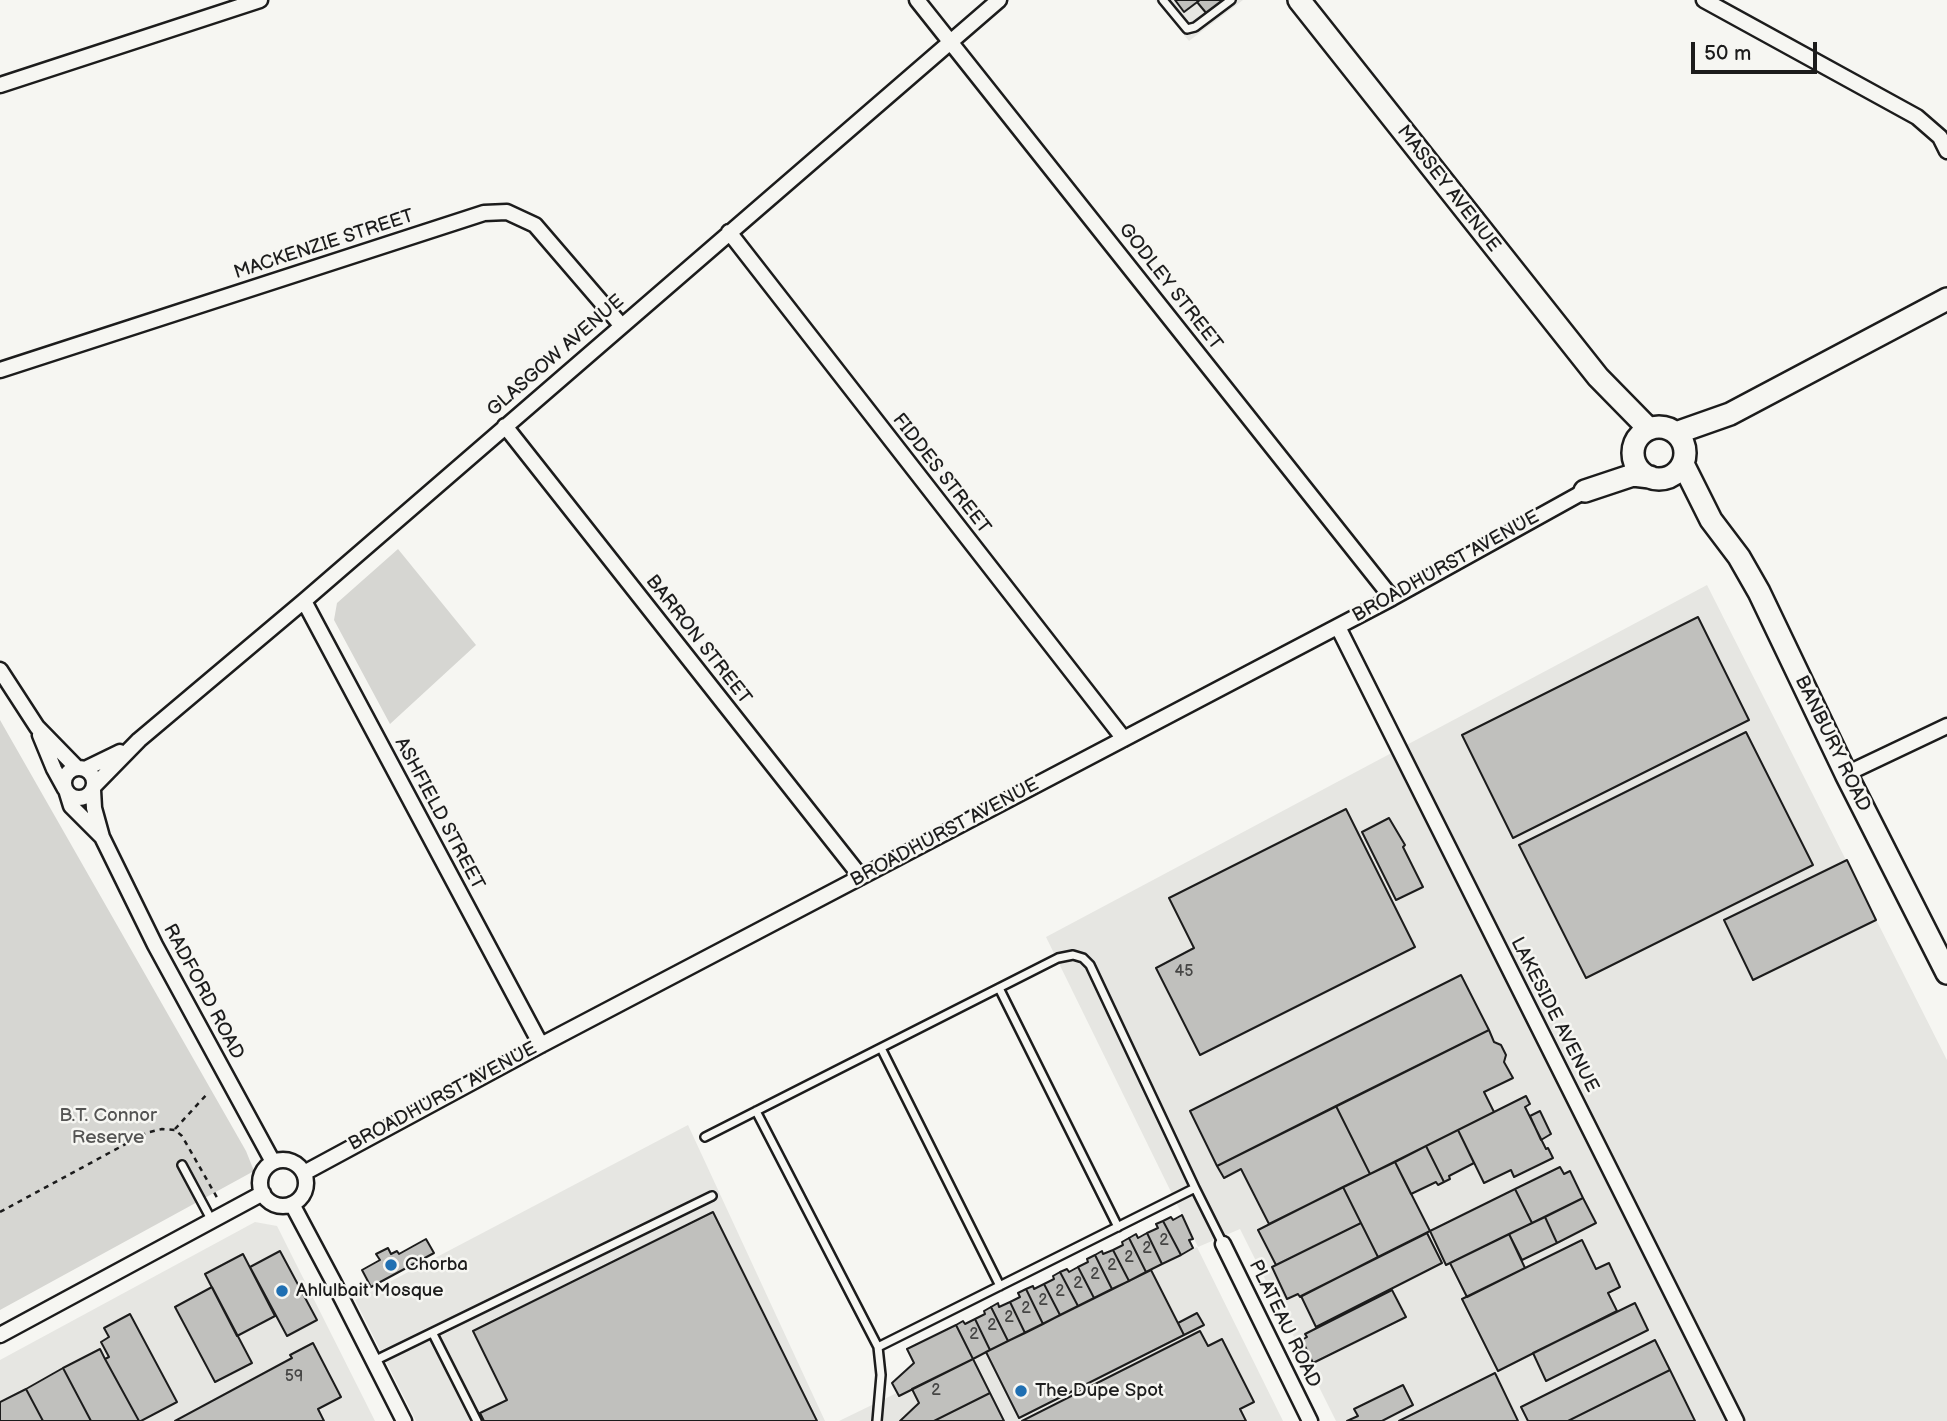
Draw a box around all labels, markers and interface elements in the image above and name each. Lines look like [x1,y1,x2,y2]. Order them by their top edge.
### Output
scale bar [1695,28,1821,72]
text: 50 m [1704,41,1751,66]
street label: MASSEY AVENUE [1391,121,1505,257]
street label: MACKENZIE STREET [231,205,417,285]
street label: GODLEY STREET [1113,219,1227,355]
street label: GLASGOW AVENUE [483,290,629,422]
street label: FIDDES STREET [887,409,995,539]
street label: BROADHURST AVENUE [1349,506,1543,628]
street label: BARRON STREET [640,571,756,709]
street label: BANBURY ROAD [1789,672,1875,816]
street label: ASHFIELD STREET [389,734,489,894]
street label: BROADHURST AVENUE [847,774,1043,892]
street label: RADFORD ROAD [158,920,248,1064]
street label: LAKESIDE AVENUE [1505,934,1603,1096]
house number: 45 [1175,962,1193,982]
street label: BROADHURST AVENUE [345,1038,541,1156]
park label: B.T. Connor Reserve [59,1105,157,1149]
house number: 2 [1159,1231,1169,1251]
house number: 2 [1142,1239,1152,1259]
house number: 2 [1124,1248,1134,1268]
place label: Chorba [405,1254,468,1276]
house number: 2 [1107,1256,1117,1276]
street label: PLATEAU ROAD [1243,1256,1325,1392]
marker: Chorba [383,1257,399,1273]
house number: 2 [1090,1265,1100,1285]
house number: 2 [1073,1274,1083,1294]
place label: Ahlulbait Mosque [296,1280,444,1302]
house number: 2 [1055,1282,1065,1302]
marker: Ahlulbait Mosque [274,1283,290,1299]
house number: 2 [1038,1291,1048,1311]
house number: 2 [1021,1299,1031,1319]
house number: 2 [1004,1308,1014,1328]
house number: 2 [987,1316,997,1336]
house number: 2 [969,1325,979,1345]
house number: 59 [285,1367,303,1387]
place label: The Dupe Spot [1035,1380,1164,1402]
house number: 2 [931,1381,941,1401]
marker: The Dupe Spot [1013,1383,1029,1399]

